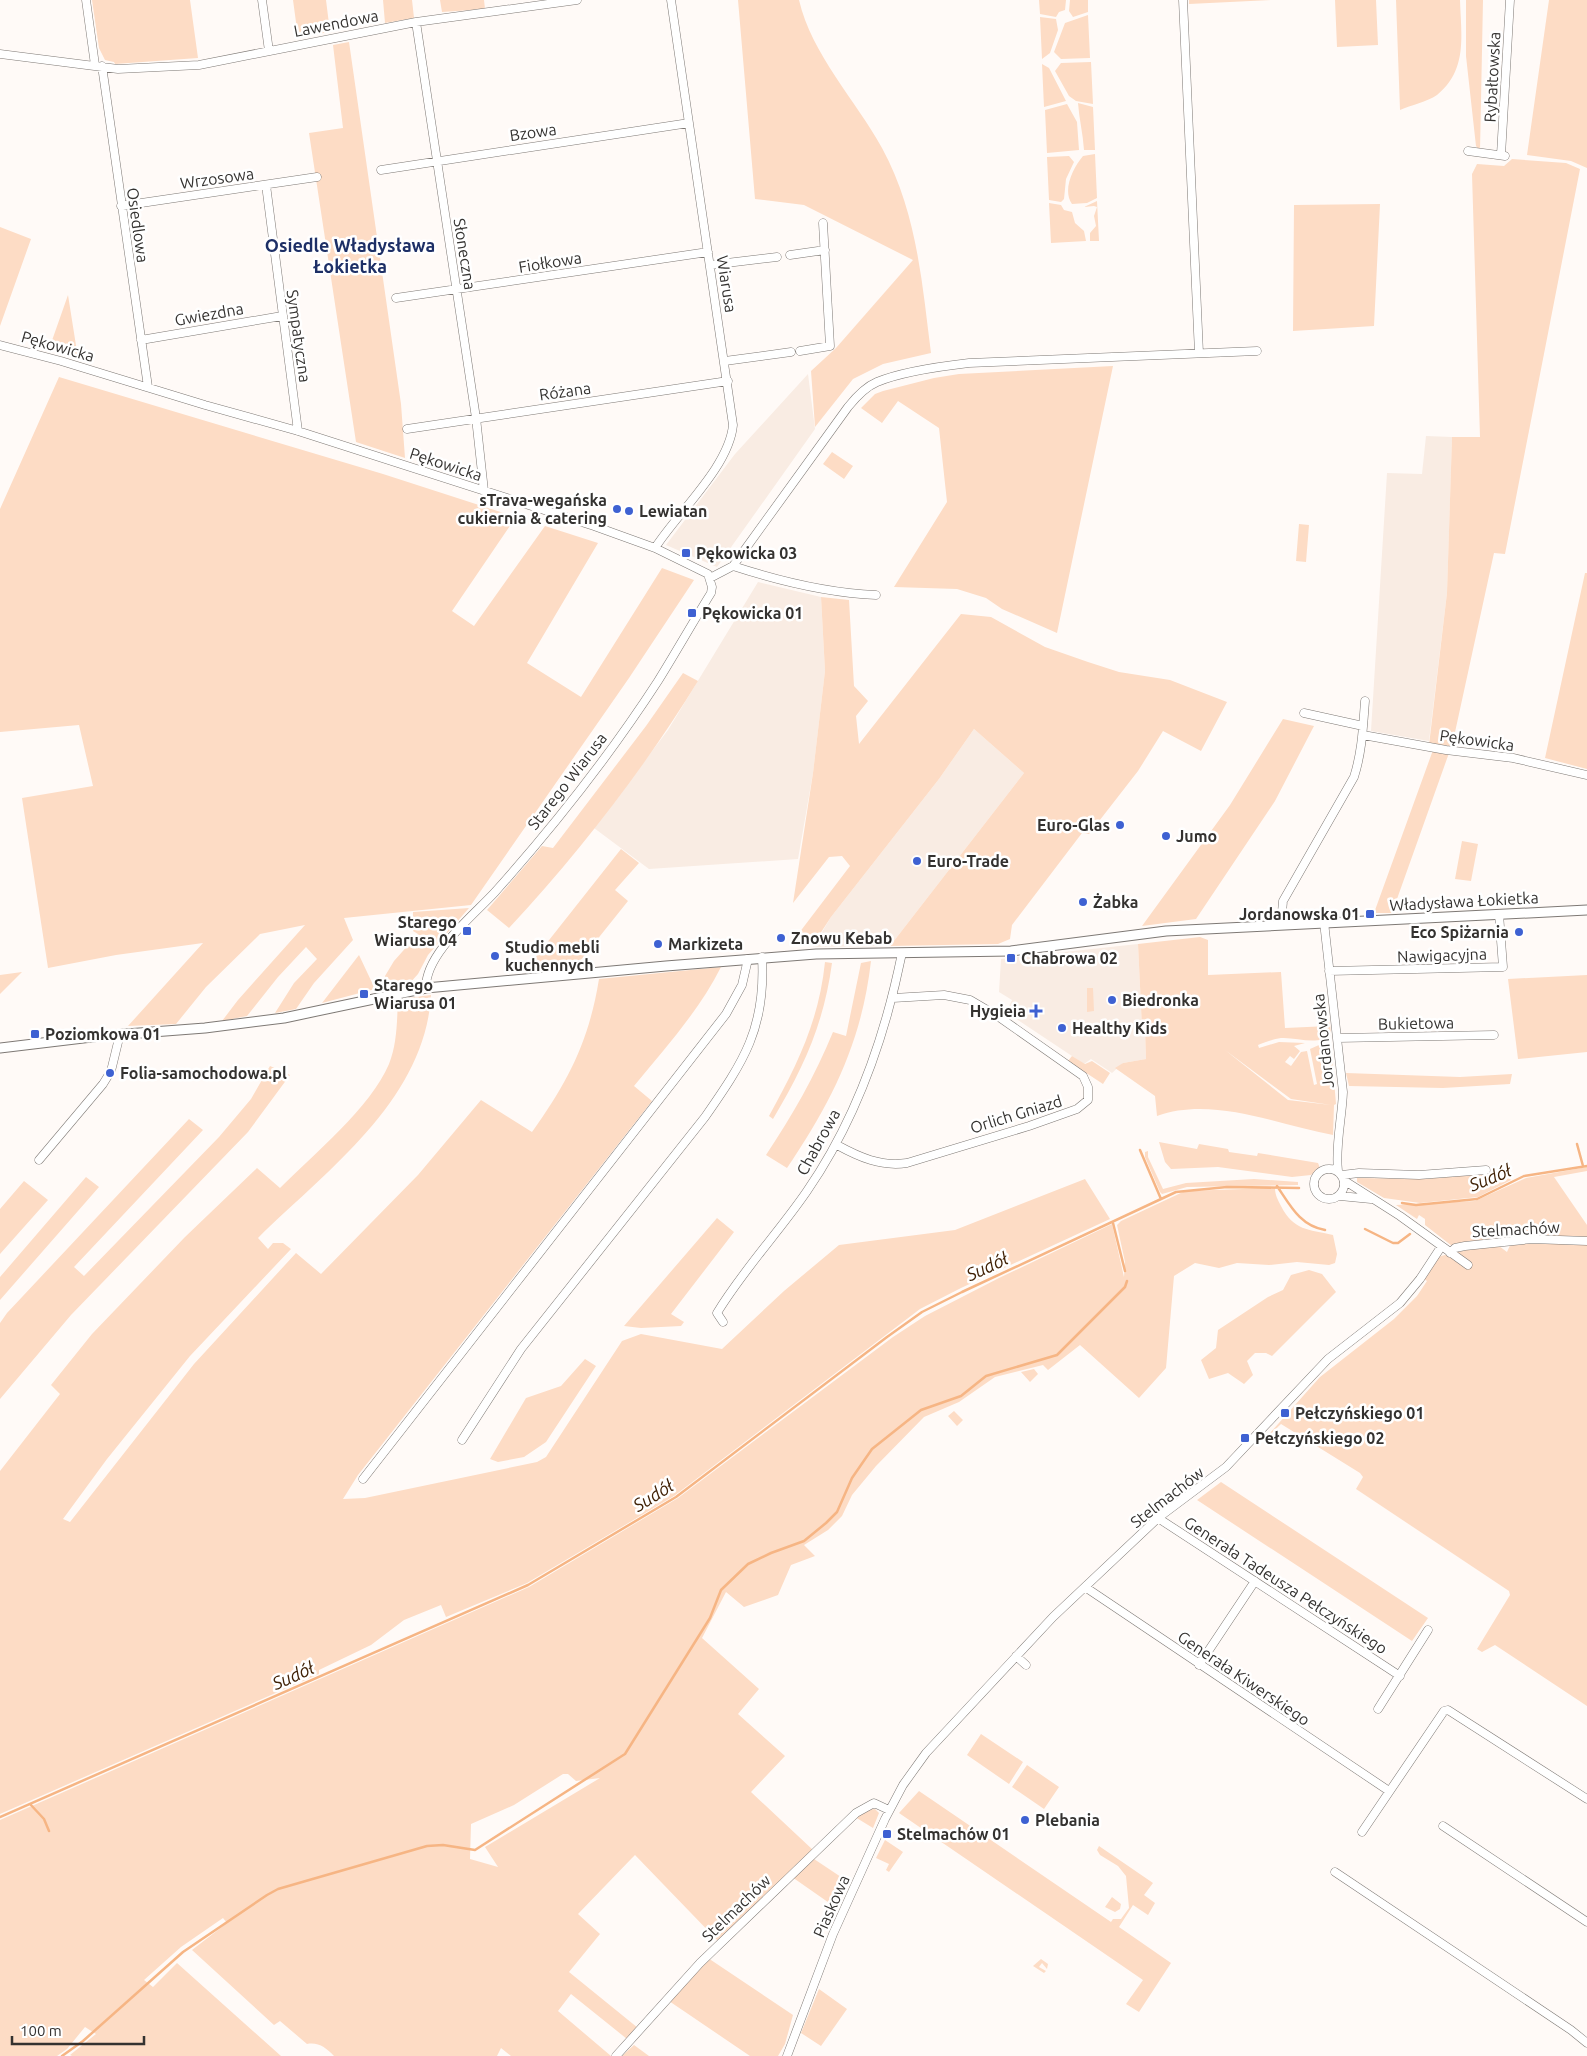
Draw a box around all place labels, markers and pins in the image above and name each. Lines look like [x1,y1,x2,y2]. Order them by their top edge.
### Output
place label: sTrava-wegańska cukiernia & catering [458,491,607,527]
place label: Lewiatan [639,502,707,520]
marker: sTrava-wegańska cukiernia & catering [611,503,623,515]
marker: Lewiatan [623,505,635,517]
place label: Pękowicka 03 [696,544,797,563]
marker: Pękowicka 03 [680,547,692,559]
place label: Pękowicka 01 [702,604,803,623]
marker: Pękowicka 01 [686,607,698,619]
place label: Euro-Glas [1037,816,1110,834]
marker: Euro-Glas [1114,819,1126,831]
place label: Jumo [1176,827,1217,845]
marker: Jumo [1160,830,1172,842]
place label: Euro-Trade [927,852,1009,870]
marker: Euro-Trade [911,855,923,867]
place label: Żabka [1093,893,1139,911]
marker: Żabka [1077,896,1089,908]
place label: Jordanowska 01 [1239,905,1360,923]
marker: Jordanowska 01 [1364,908,1376,920]
place label: Starego Wiarusa 04 [374,913,457,949]
place label: Eco Spiżarnia [1410,923,1509,941]
marker: Starego Wiarusa 04 [461,925,473,937]
marker: Eco Spiżarnia [1513,926,1525,938]
place label: Znowu Kebab [791,929,892,947]
marker: Znowu Kebab [775,932,787,944]
place label: Markizeta [668,935,743,953]
place label: Studio mebli kuchennych [505,938,600,974]
marker: Markizeta [652,938,664,950]
place label: Chabrowa 02 [1021,949,1118,967]
marker: Studio mebli kuchennych [489,950,501,962]
marker: Chabrowa 02 [1005,952,1017,964]
place label: Starego Wiarusa 01 [374,976,457,1012]
marker: Starego Wiarusa 01 [358,988,370,1000]
place label: Biedronka [1122,991,1199,1009]
marker: Biedronka [1106,994,1118,1006]
place label: Hygieia [970,1002,1026,1020]
marker: Hygieia [1030,1005,1042,1017]
place label: Healthy Kids [1072,1019,1167,1037]
marker: Healthy Kids [1056,1022,1068,1034]
place label: Poziomkowa 01 [45,1025,161,1043]
marker: Poziomkowa 01 [29,1028,41,1040]
place label: Folia-samochodowa.pl [120,1064,287,1082]
marker: Folia-samochodowa.pl [104,1067,116,1079]
place label: Pełczyńskiego 01 [1295,1404,1424,1422]
marker: Pełczyńskiego 01 [1279,1407,1291,1419]
place label: Pełczyńskiego 02 [1255,1429,1384,1447]
marker: Pełczyńskiego 02 [1239,1432,1251,1444]
place label: Plebania [1035,1811,1100,1829]
marker: Plebania [1019,1814,1031,1826]
place label: Stelmachów 01 [897,1825,1010,1843]
marker: Stelmachów 01 [881,1828,893,1840]

